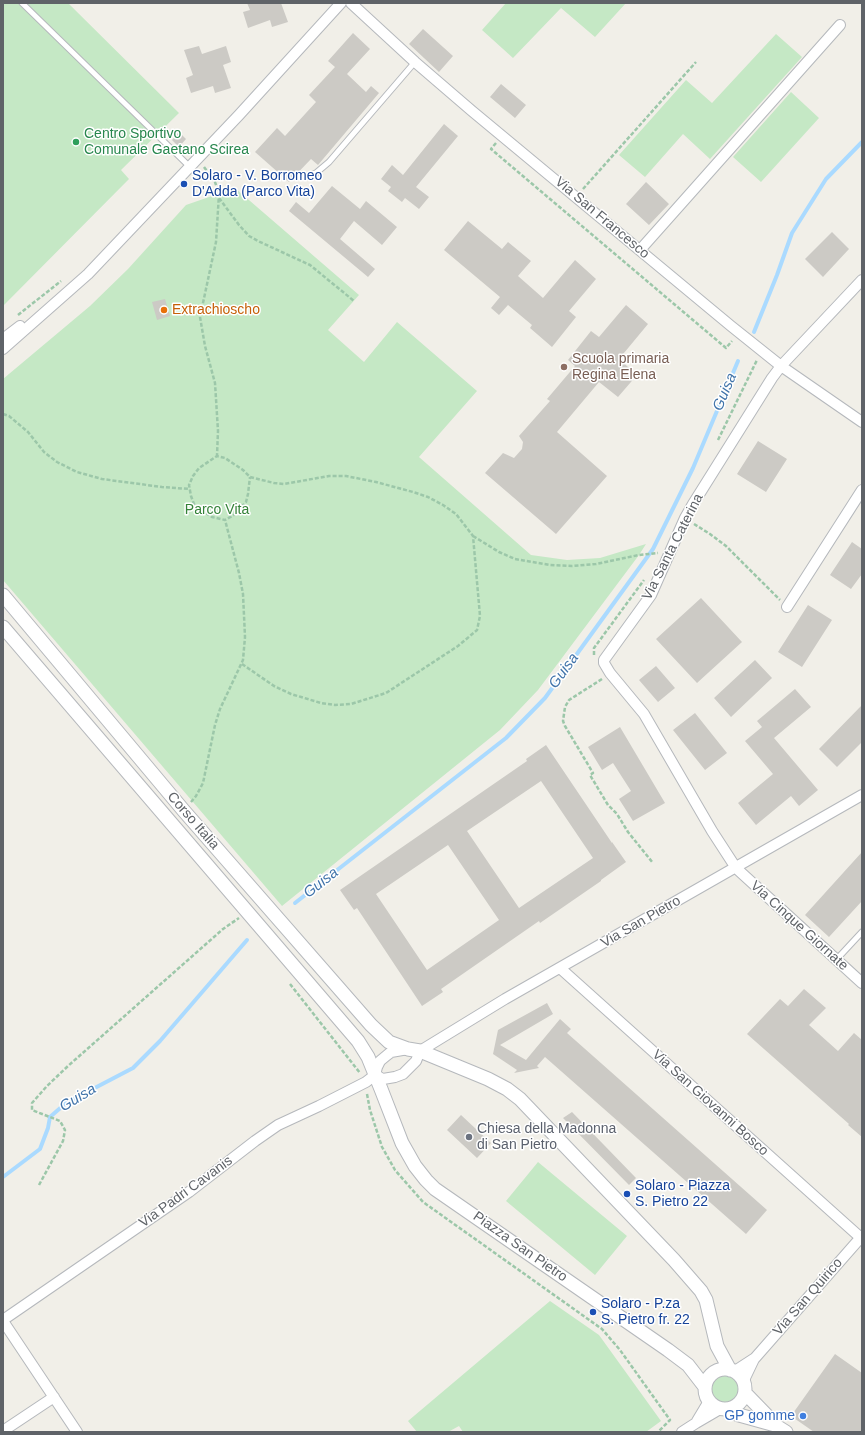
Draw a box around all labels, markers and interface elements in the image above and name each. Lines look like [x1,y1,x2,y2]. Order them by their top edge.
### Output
place label: Centro Sportivo Comunale Gaetano Scirea [84,126,249,158]
marker: Centro Sportivo Comunale Gaetano Scirea [71,137,81,147]
place label: Solaro - V. Borromeo D'Adda (Parco Vita) [192,168,322,200]
street label: Via San Francesco [551,174,653,262]
marker: Solaro - V. Borromeo D'Adda (Parco Vita) [179,179,189,189]
place label: Extrachioscho [172,302,260,318]
marker: Extrachioscho [159,305,169,315]
place label: Scuola primaria Regina Elena [572,351,669,384]
marker: Scuola primaria Regina Elena [559,362,569,372]
water label: Guisa [709,370,741,414]
street label: Via Santa Caterina [639,491,707,603]
park label: Parco Vita [185,502,249,518]
water label: Guisa [545,650,583,692]
street label: Corso Italia [163,789,223,853]
water label: Guisa [300,864,342,902]
street label: Via Cinque Giornate [747,878,851,974]
street label: Via San Pietro [598,892,684,952]
street label: Via San Giovanni Bosco [648,1046,772,1160]
water label: Guisa [57,1080,99,1116]
place label: Chiesa della Madonna di San Pietro [477,1121,616,1154]
marker: Chiesa della Madonna di San Pietro [464,1132,474,1142]
street label: Via Padri Cavanis [136,1153,236,1231]
place label: Solaro - Piazza S. Pietro 22 [635,1178,730,1210]
marker: Solaro - Piazza S. Pietro 22 [622,1189,632,1199]
street label: Piazza San Pietro [470,1208,570,1286]
street label: Via San Quirico [770,1255,846,1339]
place label: Solaro - P.za S. Pietro fr. 22 [601,1296,690,1328]
marker: Solaro - P.za S. Pietro fr. 22 [588,1307,598,1317]
place label: GP gomme [724,1408,795,1424]
marker: GP gomme [798,1411,808,1421]

